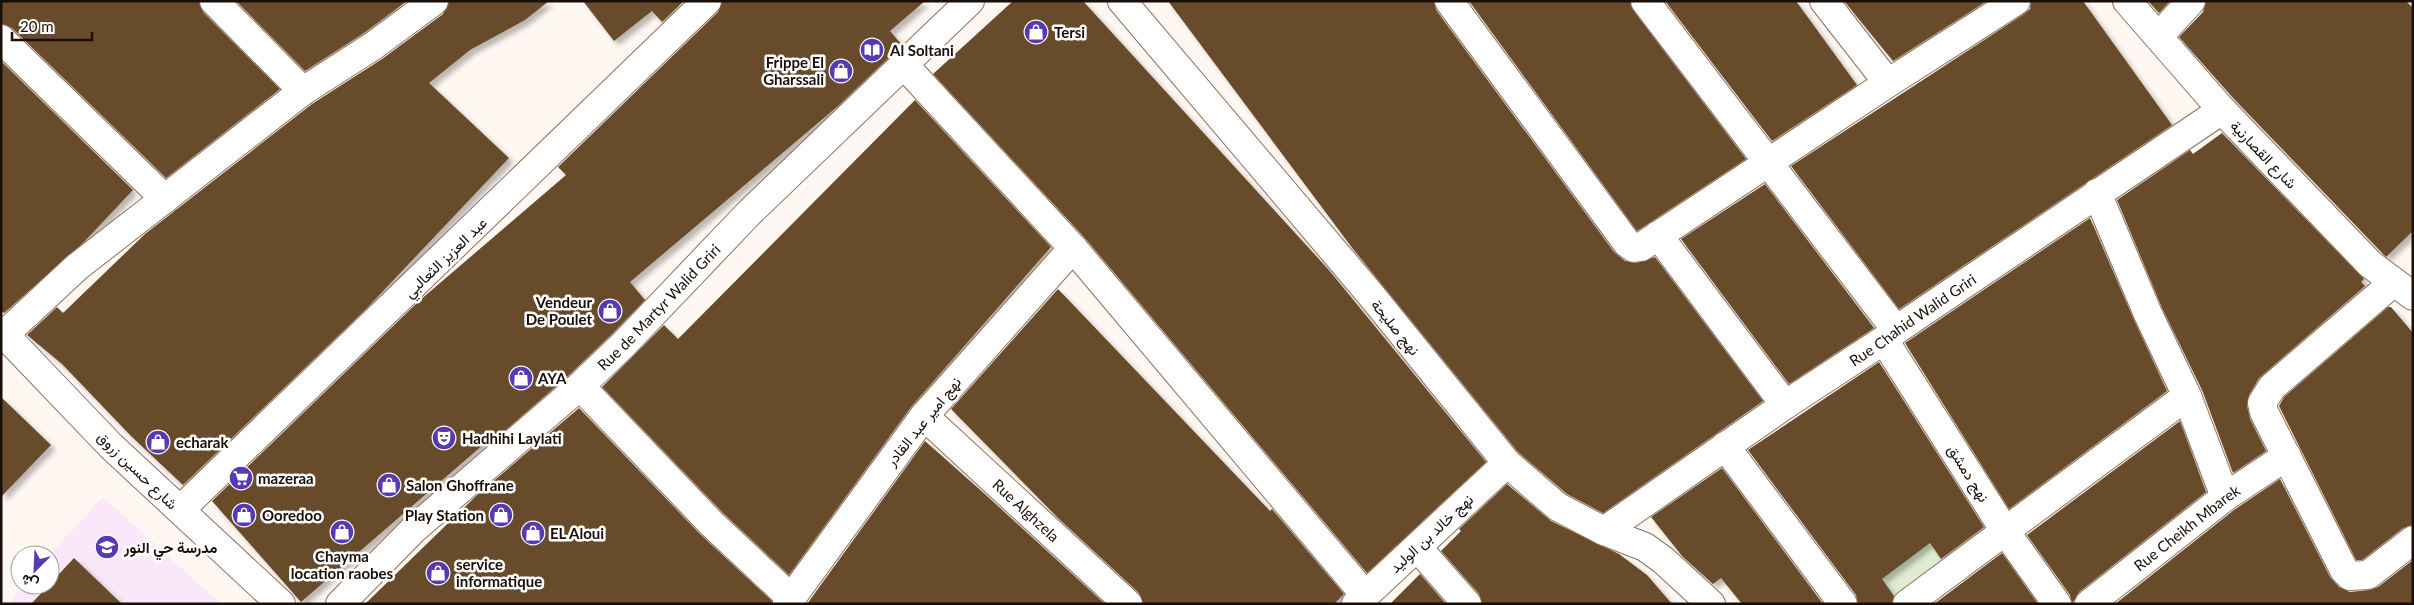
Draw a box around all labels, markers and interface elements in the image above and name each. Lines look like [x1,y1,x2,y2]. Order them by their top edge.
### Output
scale bar [12,10,92,42]
text: 20 m [20,17,54,35]
shop icon: Tersi [1023,19,1049,45]
place label: Tersi [1054,23,1085,41]
library icon: Al Soltani [859,37,885,63]
place label: Al Soltani [889,41,954,59]
place label: Frippe El Gharssali [763,53,824,88]
shop icon: Frippe El Gharssali [828,58,854,84]
street label: شارع القصارنية [2225,116,2301,194]
street label: عبد العزيز الثعالبي [400,213,494,305]
street label: Rue de Martyr Walid Griri [594,240,724,374]
street label: Rue Chahid Walid Griri [1846,270,1979,369]
place label: Vendeur De Poulet [526,293,592,328]
street label: نهج صليحة [1366,295,1424,360]
shop icon: Vendeur De Poulet [597,298,623,324]
shop icon: AYA [508,365,534,391]
place label: AYA [537,369,567,387]
street label: نهج امير عبد القادر [881,373,967,472]
theatre icon: Hadhihi Laylati [431,425,457,451]
street label: شارع حسين زروق [92,427,182,515]
shop icon: echarak [145,429,171,455]
place label: Hadhihi Laylati [462,429,562,447]
place label: echarak [176,433,229,451]
street label: نهج دمشق [1942,441,1994,507]
supermarket icon: mazeraa [228,465,254,491]
place label: mazeraa [258,469,314,487]
shop icon: Salon Ghoffrane [376,472,402,498]
street label: Rue Alghzela [989,475,1063,545]
place label: Salon Ghoffrane [406,476,514,494]
street label: Rue Cheikh Mbarek [2130,481,2243,574]
street label: نهج خالد بن الوليد [1386,490,1478,578]
shop icon: Ooredoo [231,502,257,528]
shop icon: Play Station [488,502,514,528]
place label: Ooredoo [262,506,322,524]
place label: Play Station [405,506,484,524]
shop icon: Chayma location raobes [329,519,355,545]
shop icon: EL Aloui [520,520,546,546]
place label: EL Aloui [550,524,604,542]
school or university icon: مدرسة حي النور [94,534,120,560]
place label: مدرسة حي النور [123,538,218,561]
north arrow [10,545,60,595]
place label: Chayma location raobes [291,547,394,582]
place label: service informatique [456,555,542,590]
shop icon: service informatique [425,560,451,586]
text: ش [18,570,41,594]

